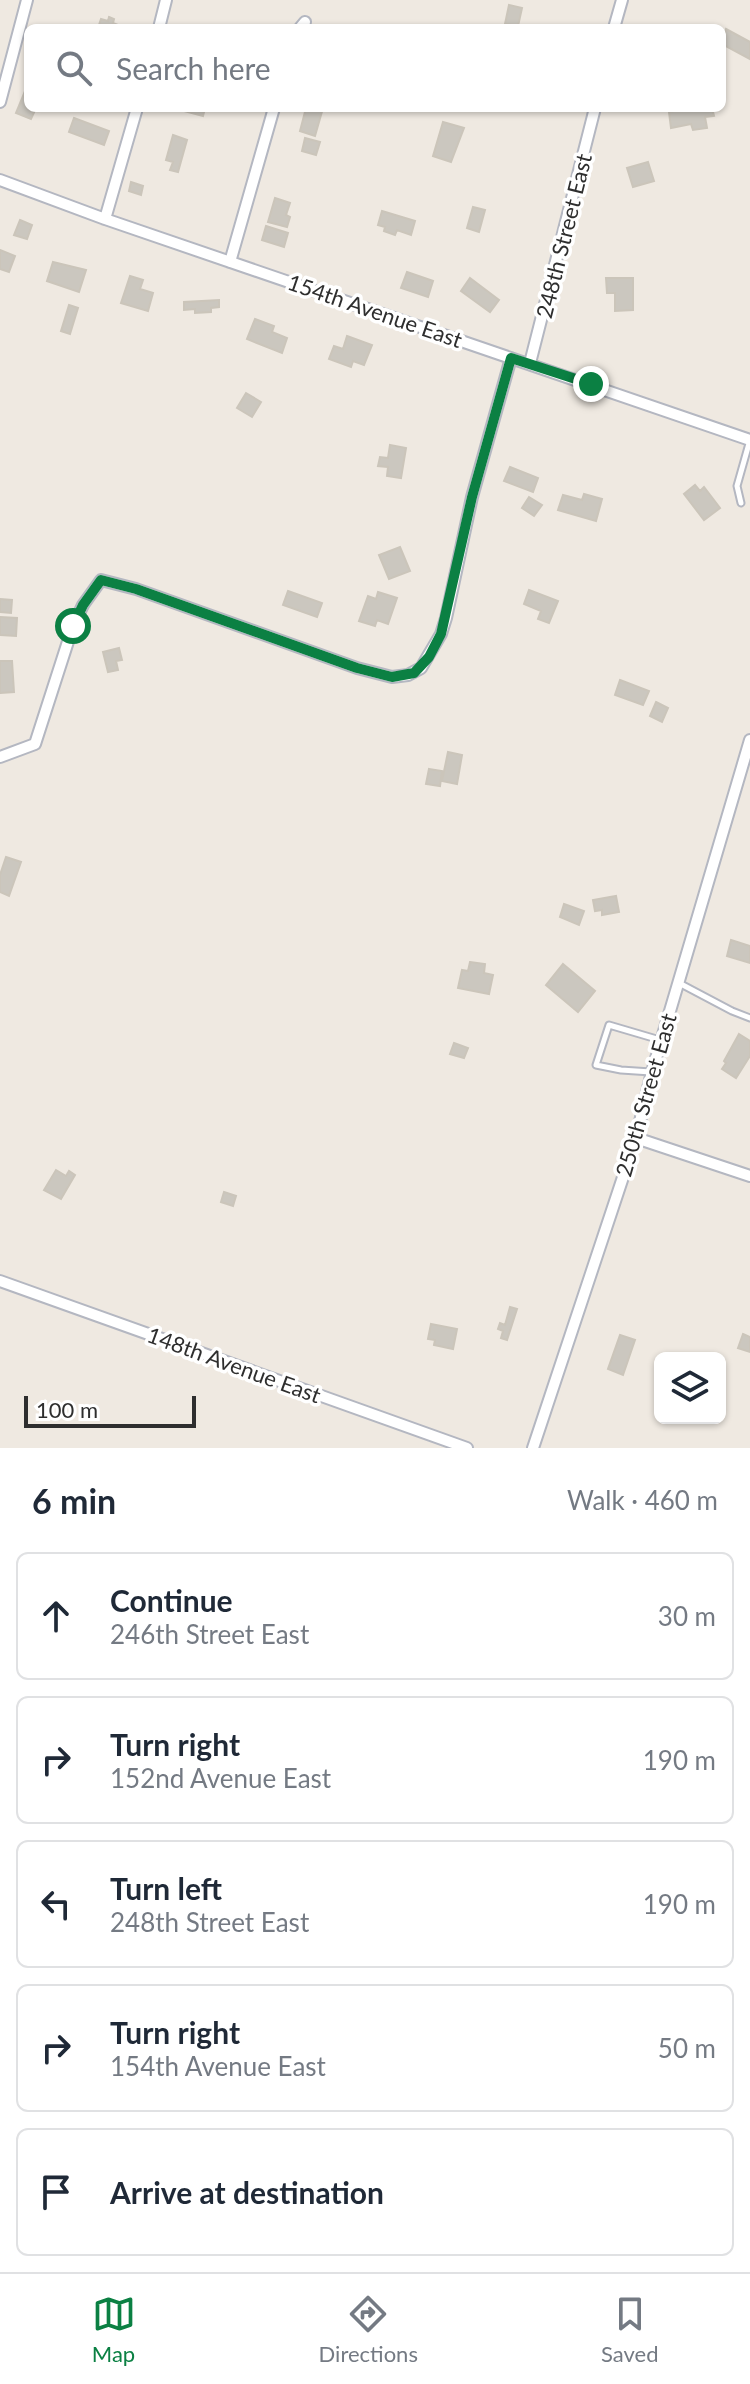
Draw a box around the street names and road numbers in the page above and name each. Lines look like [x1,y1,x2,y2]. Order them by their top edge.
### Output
street label: 248th Street East [530,151,597,321]
street label: 154th Avenue East [284,268,466,353]
street label: 250th Street East [609,1010,682,1180]
street label: 148th Avenue East [144,1321,325,1408]

